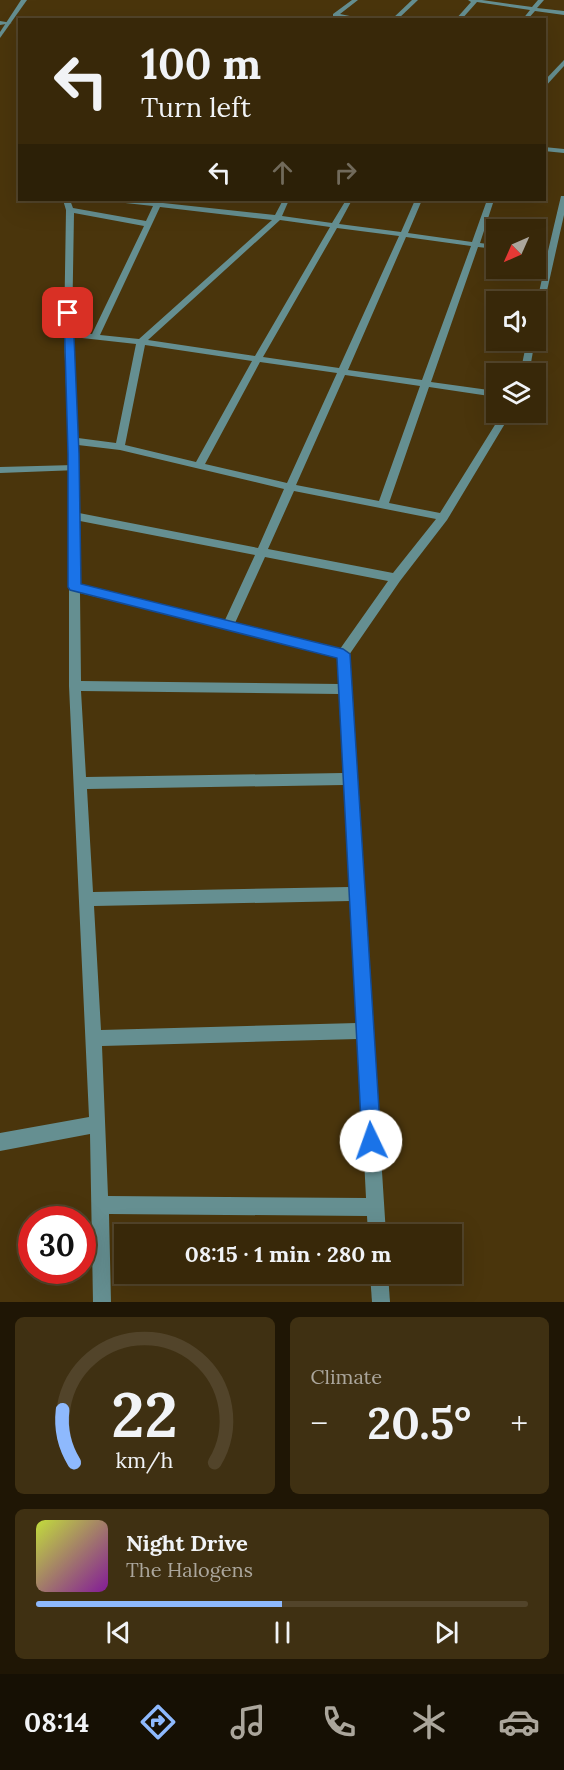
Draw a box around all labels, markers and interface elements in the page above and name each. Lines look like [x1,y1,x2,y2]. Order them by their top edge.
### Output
text: 100 m [141,37,261,91]
icon: left [42,42,120,120]
text: Turn left [141,90,251,124]
icon: left [203,156,236,189]
icon: ahead [266,156,299,189]
icon: right [329,156,362,189]
north arrow [486,219,546,279]
map controls [486,219,546,423]
pin [42,287,93,338]
button: sound [486,291,546,351]
icon: arrive [51,296,84,329]
button: layers [486,363,546,423]
position arrow [339,1109,403,1173]
speed limit sign: 30 [18,1206,96,1284]
text: 08:15 · 1 min · 280 m [185,1240,391,1268]
text: Climate [311,1364,382,1389]
text: 22 [111,1374,178,1454]
text: 20.5° [367,1394,471,1451]
text: − [311,1402,328,1444]
text: + [510,1402,528,1444]
text: km/h [116,1446,174,1474]
text: Night Drive [126,1529,248,1557]
text: The Halogens [126,1557,253,1582]
icon: previous [102,1616,135,1649]
icon: pause [266,1616,299,1649]
icon: next [430,1616,463,1649]
icon: directions [137,1701,179,1743]
icon: music [227,1701,269,1743]
icon: phone [318,1701,360,1743]
icon: climate [408,1701,450,1743]
icon: car [498,1701,540,1743]
text: 08:14 [24,1705,89,1739]

